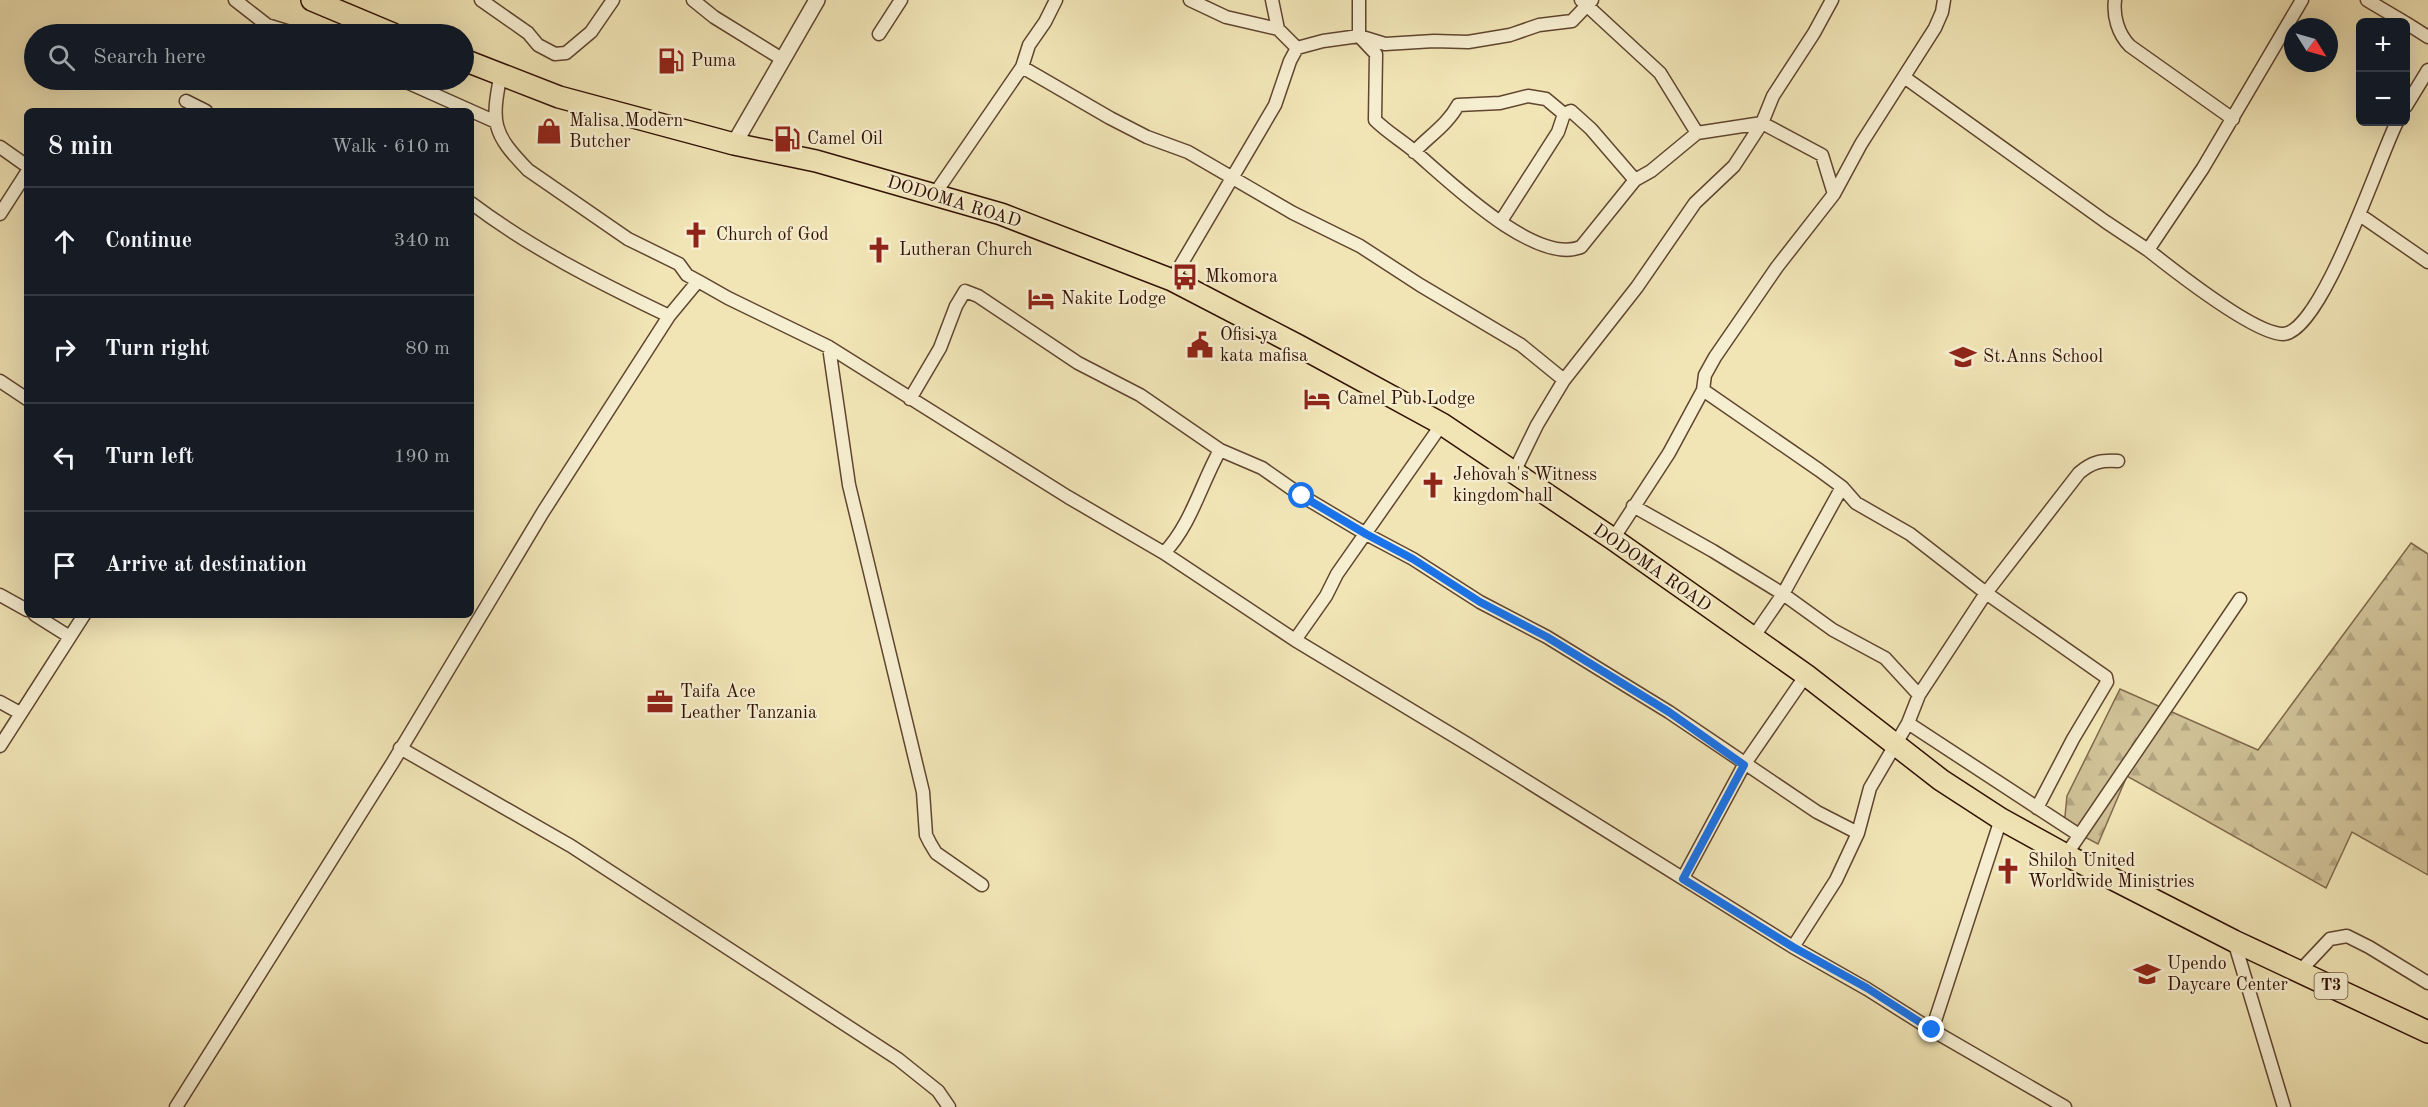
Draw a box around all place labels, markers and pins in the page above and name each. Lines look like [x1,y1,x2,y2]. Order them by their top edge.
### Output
fuel station icon: Puma [656,46,686,76]
place label: Puma [691,52,736,70]
place label: Malisa Modern Butcher [569,112,684,151]
shop icon: Malisa Modern Butcher [534,116,564,146]
fuel station icon: Camel Oil [772,124,802,154]
place label: Camel Oil [807,130,883,148]
church icon: Church of God [681,220,711,250]
place label: Church of God [716,226,829,244]
church icon: Lutheran Church [864,235,894,265]
place label: Lutheran Church [899,241,1033,259]
bus stop icon: Mkomora [1170,262,1200,292]
place label: Mkomora [1205,268,1278,286]
hotel icon: Nakite Lodge [1026,284,1056,314]
place label: Nakite Lodge [1061,290,1166,308]
place label: Ofisi ya kata mafisa [1220,326,1308,365]
public building icon: Ofisi ya kata mafisa [1185,330,1215,360]
school or university icon: St.Anns School [1948,342,1978,372]
place label: St.Anns School [1983,348,2103,366]
hotel icon: Camel Pub Lodge [1302,384,1332,414]
place label: Camel Pub Lodge [1337,390,1475,408]
place label: Jehovah's Witness kingdom hall [1453,466,1597,505]
church icon: Jehovah's Witness kingdom hall [1418,470,1448,500]
place label: Taifa Ace Leather Tanzania [680,683,817,722]
office icon: Taifa Ace Leather Tanzania [645,687,675,717]
place label: Shiloh United Worldwide Ministries [2028,852,2195,891]
church icon: Shiloh United Worldwide Ministries [1993,856,2023,886]
place label: Upendo Daycare Center [2167,955,2288,994]
school or university icon: Upendo Daycare Center [2132,959,2162,989]

